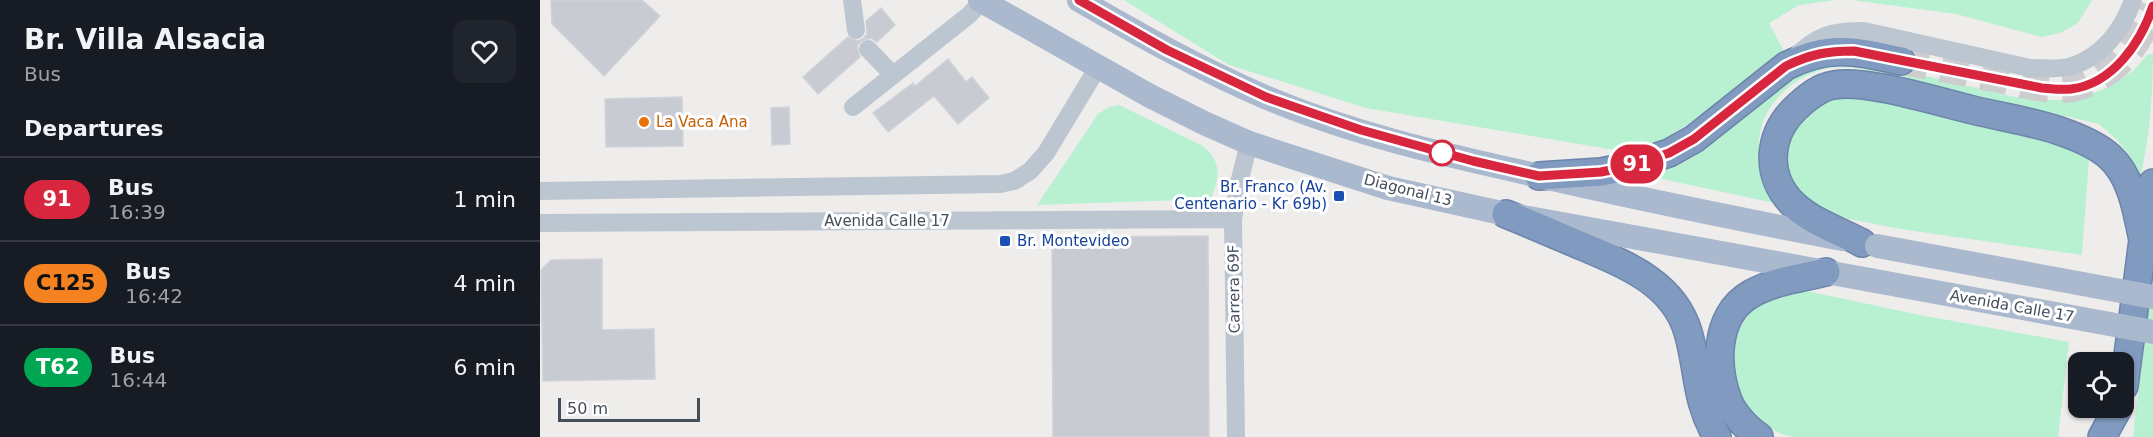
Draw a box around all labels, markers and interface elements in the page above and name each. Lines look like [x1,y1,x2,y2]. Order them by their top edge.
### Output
button: heart [453,20,516,83]
text: Br. Villa Alsacia [24,23,266,56]
text: Bus [24,62,61,86]
place label: La Vaca Ana [656,113,748,131]
marker: La Vaca Ana [637,115,651,129]
text: Departures [24,116,164,141]
unlabelled marker [1429,140,1455,166]
line badge: 91 [1610,144,1664,184]
text: 91 [1622,152,1652,176]
street label: Diagonal 13 [1362,170,1454,210]
text: Bus [108,175,154,200]
place label: Br. Franco (Av. Centenario - Kr 69b) [1174,178,1327,213]
text: 91 [42,187,72,211]
text: 1 min [454,187,516,212]
marker: Br. Franco (Av. Centenario - Kr 69b) [1332,189,1346,203]
text: 16:39 [108,200,166,224]
street label: Avenida Calle 17 [824,212,950,230]
place label: Br. Montevideo [1017,232,1129,250]
marker: Br. Montevideo [998,234,1012,248]
street label: Carrera 69F [1224,245,1244,333]
text: Bus [125,259,171,284]
text: C125 [36,271,95,295]
text: 4 min [454,271,516,296]
text: 16:42 [125,284,183,308]
street label: Avenida Calle 17 [1949,286,2075,326]
text: Bus [110,343,155,368]
map controls [2068,352,2134,418]
button: locate [2068,352,2134,418]
text: T62 [36,355,80,379]
text: 6 min [454,355,516,380]
text: 16:44 [110,368,167,392]
scale bar [558,395,700,422]
text: 50 m [567,399,608,418]

